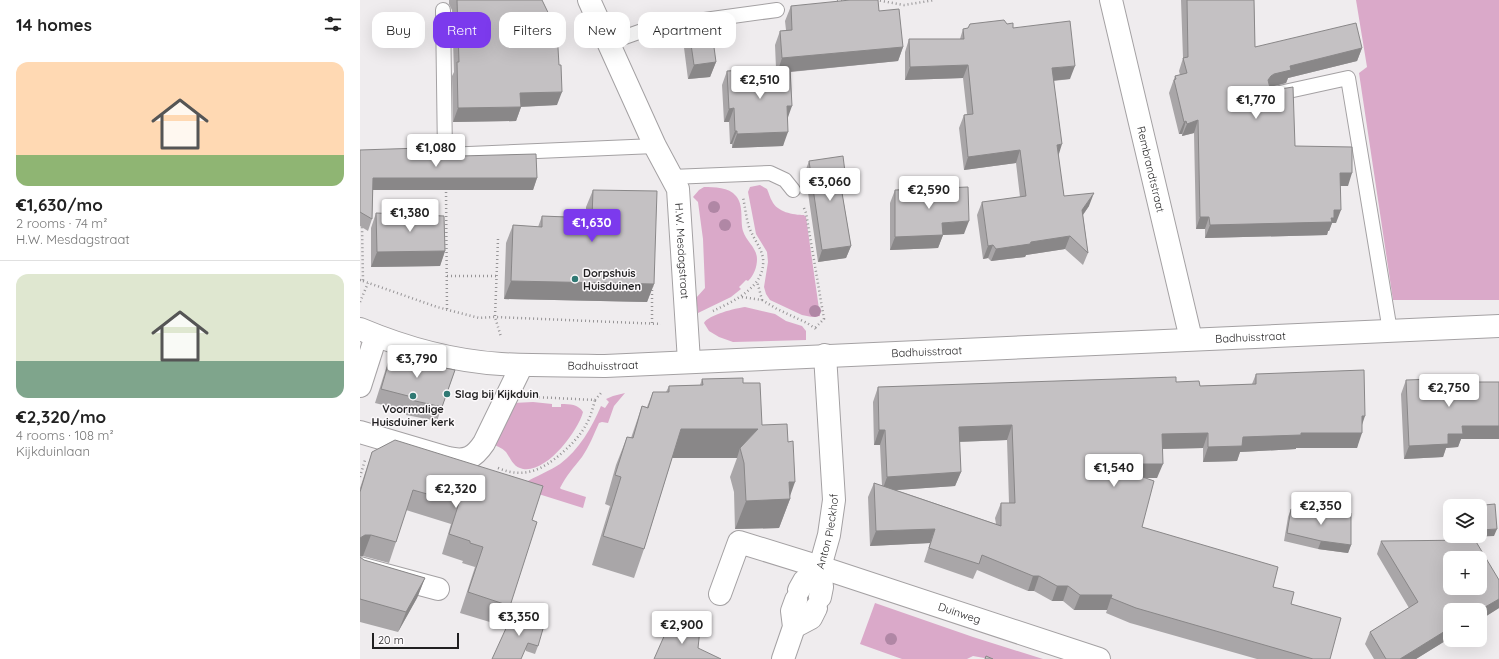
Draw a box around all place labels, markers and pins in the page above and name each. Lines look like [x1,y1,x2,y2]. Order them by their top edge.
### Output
pin: €2,510 [727,66,793,100]
pin: €1,770 [1223,86,1289,120]
pin: €1,080 [403,134,469,168]
pin: €3,060 [797,168,863,202]
pin: €2,590 [896,176,962,210]
pin: €1,380 [377,199,443,233]
pin: €1,630 [559,209,625,243]
place label: Dorpshuis Huisduinen [583,266,641,293]
marker: Dorpshuis Huisduinen [570,274,580,284]
pin: €3,790 [384,345,450,379]
pin: €2,750 [1416,374,1482,408]
place label: Slag bij Kijkduin [455,387,539,401]
marker: Slag bij Kijkduin [442,389,452,399]
marker: Voormalige Huisduiner kerk [408,391,418,401]
place label: Voormalige Huisduiner kerk [372,402,454,429]
pin: €1,540 [1081,454,1147,488]
pin: €2,320 [423,475,489,509]
pin: €2,350 [1288,492,1354,526]
pin: €3,350 [486,603,552,637]
pin: €2,900 [649,611,715,645]

